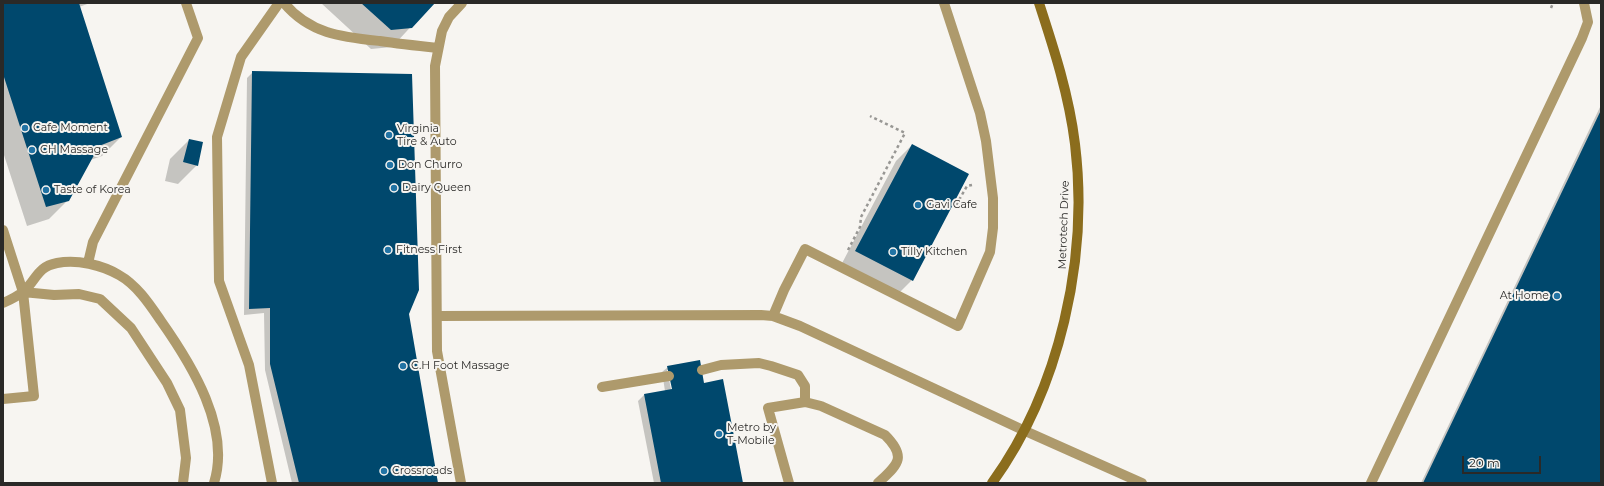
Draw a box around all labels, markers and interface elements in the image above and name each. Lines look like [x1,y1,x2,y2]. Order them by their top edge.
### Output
place label: Cafe Moment [33,121,108,135]
place label: Virginia Tire & Auto [397,122,457,148]
marker: Cafe Moment [20,123,30,133]
marker: Virginia Tire & Auto [384,130,394,140]
place label: CH Massage [40,143,108,157]
marker: CH Massage [27,145,37,155]
place label: Don Churro [398,158,462,172]
marker: Don Churro [385,160,395,170]
street label: Metrotech Drive [1056,180,1072,270]
place label: Dairy Queen [402,181,471,195]
place label: Taste of Korea [54,183,131,197]
marker: Dairy Queen [389,183,399,193]
marker: Taste of Korea [41,185,51,195]
place label: Gavi Cafe [926,198,977,212]
marker: Gavi Cafe [913,200,923,210]
place label: Fitness First [396,243,462,257]
marker: Fitness First [383,245,393,255]
place label: Tilly Kitchen [901,245,968,259]
marker: Tilly Kitchen [888,247,898,257]
place label: At Home [1500,289,1549,303]
marker: At Home [1552,291,1562,301]
place label: C.H Foot Massage [411,359,509,373]
marker: C.H Foot Massage [398,361,408,371]
place label: Metro by T-Mobile [727,421,776,447]
marker: Metro by T-Mobile [714,429,724,439]
scale bar [1464,448,1543,474]
text: 20 m [1469,455,1500,470]
place label: Crossroads [392,464,452,478]
marker: Crossroads [379,466,389,476]

